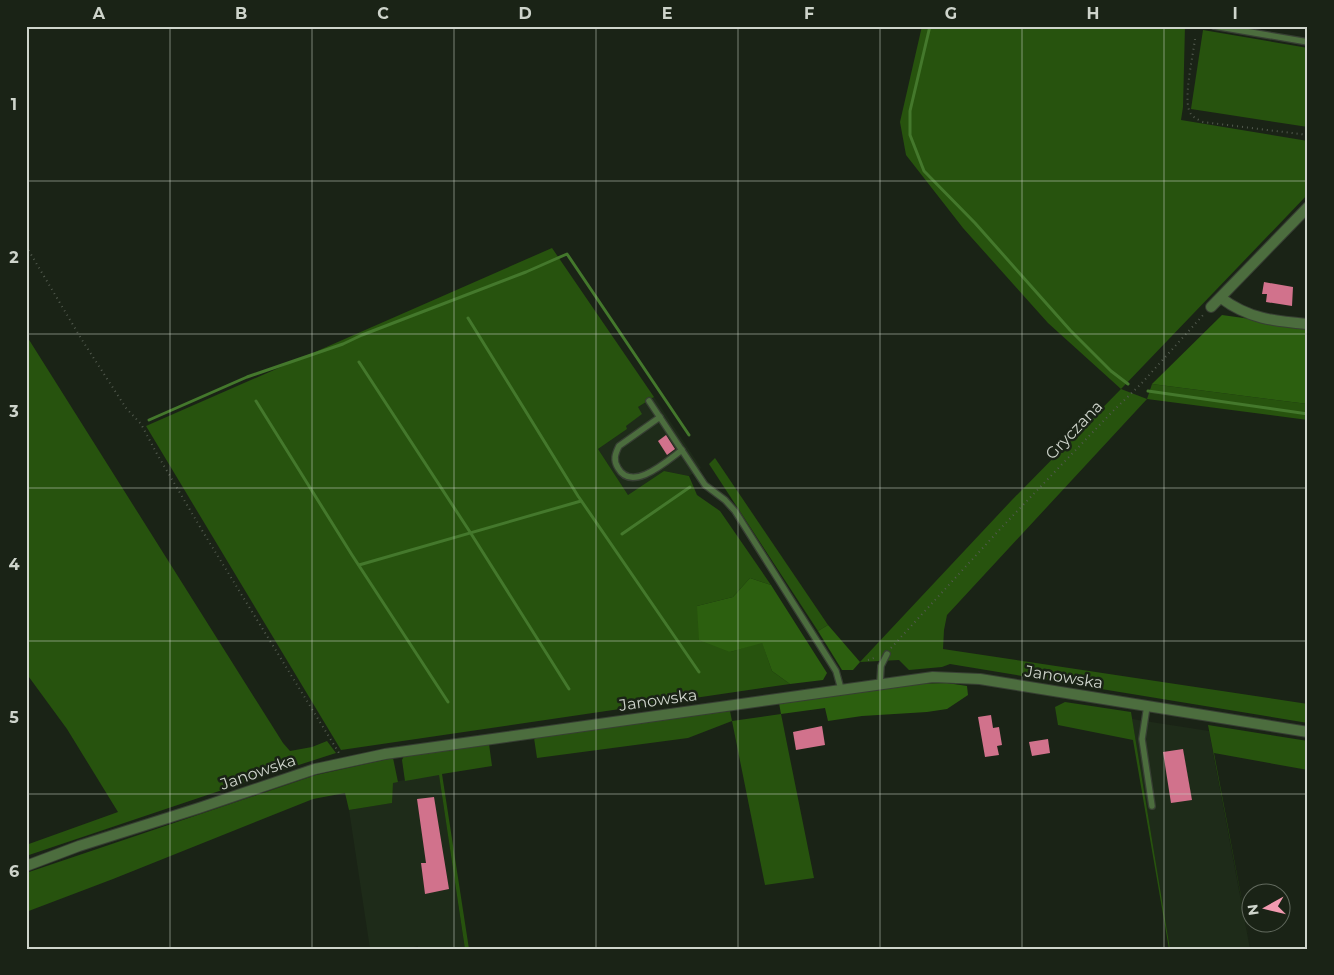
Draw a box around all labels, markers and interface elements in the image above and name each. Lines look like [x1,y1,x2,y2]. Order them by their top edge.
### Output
text: A [92,4,106,23]
text: B [235,4,247,23]
text: C [377,4,389,23]
text: D [518,4,532,23]
text: E [662,4,672,23]
text: F [804,4,814,23]
text: G [945,4,957,23]
text: H [1087,4,1099,23]
text: I [1232,4,1238,23]
text: 1 [11,95,17,114]
text: 2 [9,248,19,267]
street label: Gryczana [1042,397,1106,463]
text: 3 [8,402,19,421]
text: 4 [8,555,20,574]
street label: Janowska [1023,661,1104,693]
street label: Janowska [617,685,698,715]
text: 5 [9,708,19,727]
street label: Janowska [217,750,298,794]
text: 6 [9,862,19,881]
north arrow [1242,882,1292,932]
text: N [1243,903,1263,917]

